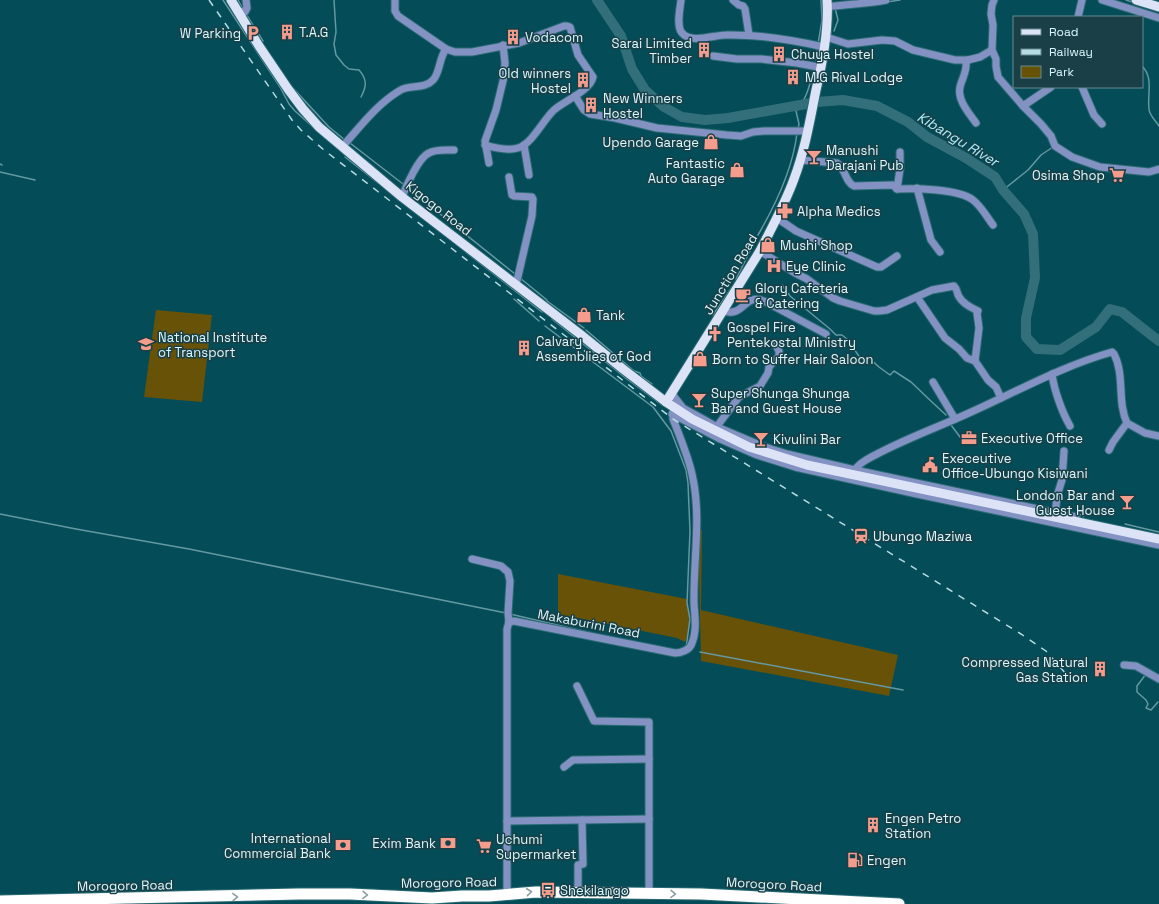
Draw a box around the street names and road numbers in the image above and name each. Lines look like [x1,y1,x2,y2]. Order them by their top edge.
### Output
street label: Kigogo Road [402,177,475,239]
street label: Junction Road [700,231,761,318]
street label: Makaburini Road [536,605,642,642]
street label: Morogoro Road [401,873,497,892]
street label: Morogoro Road [725,873,823,896]
street label: Morogoro Road [77,876,173,895]

